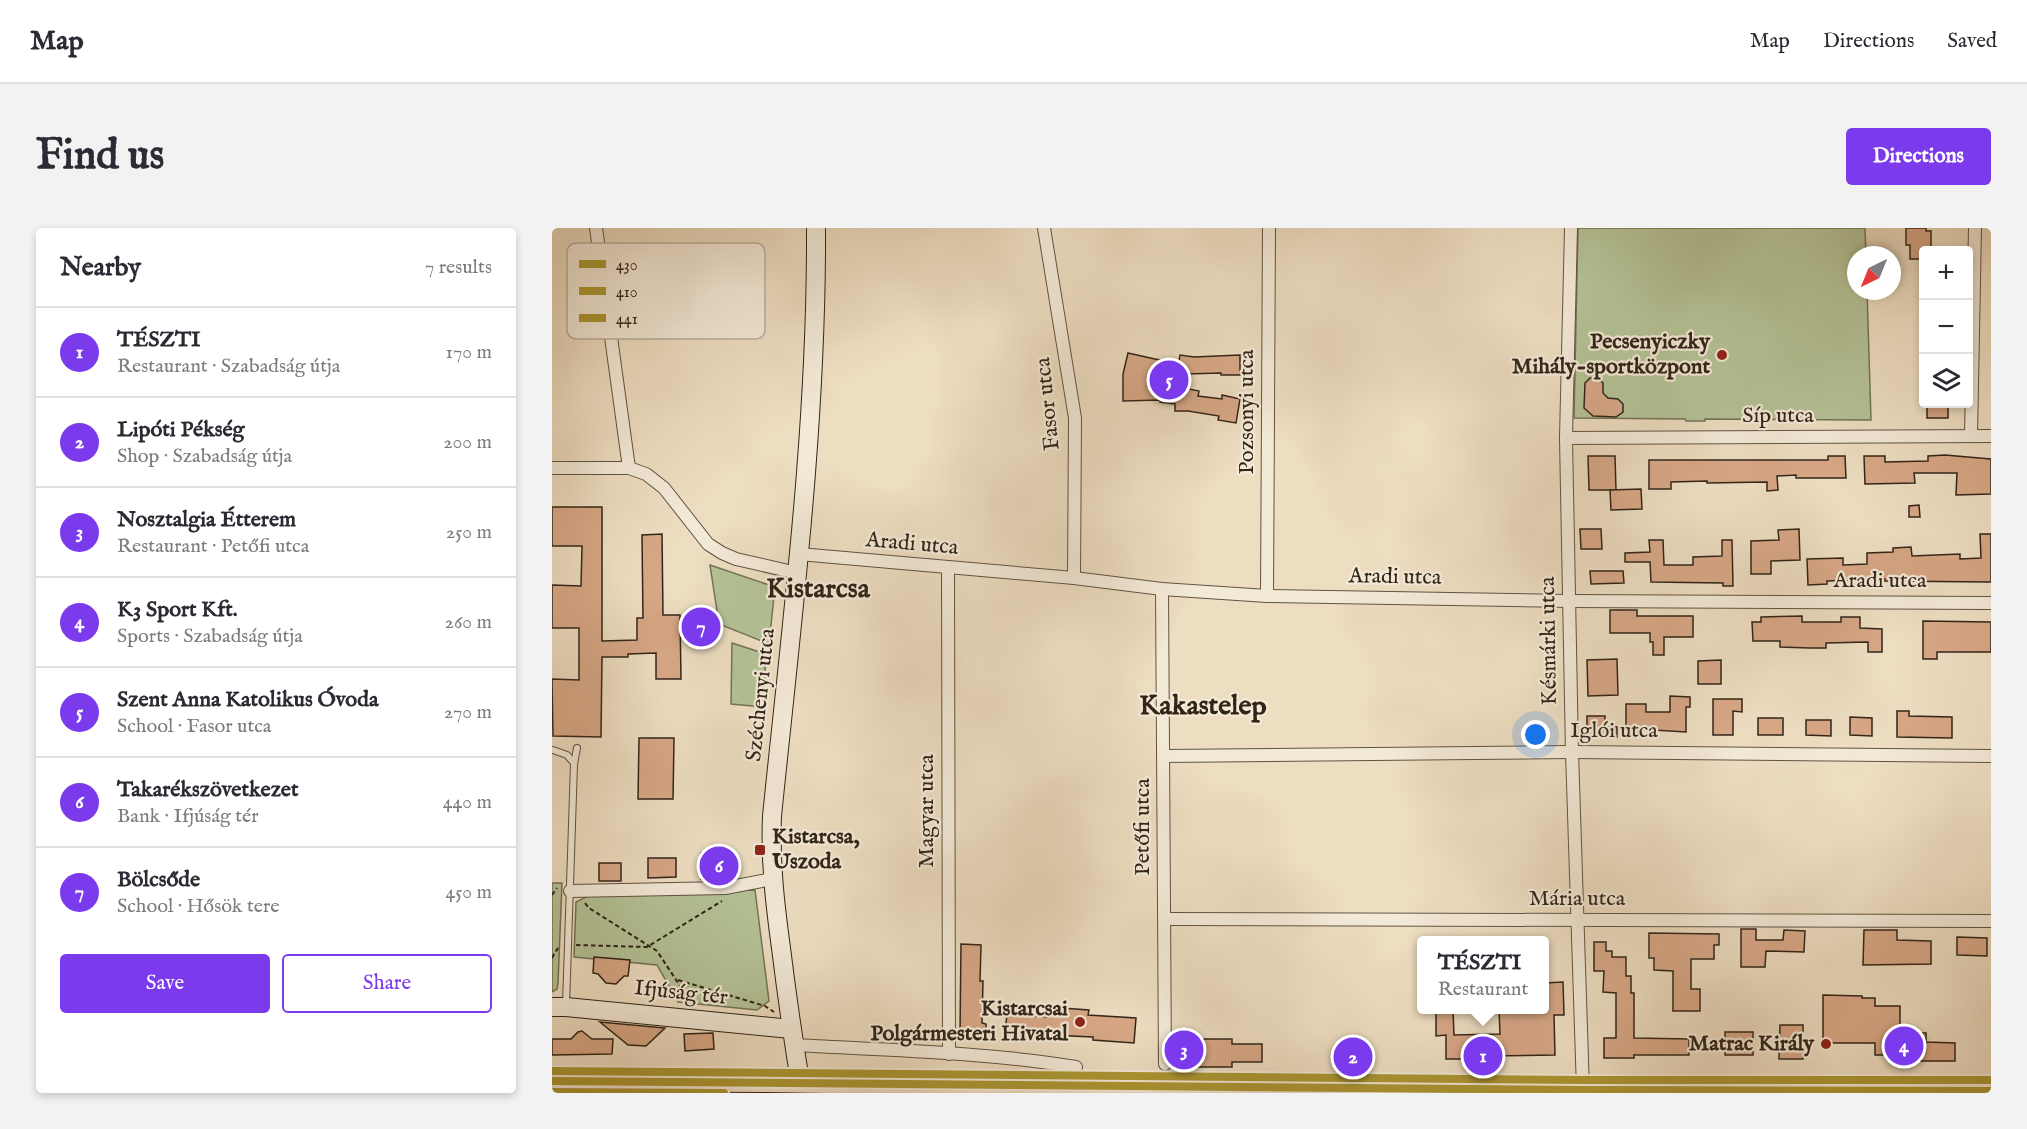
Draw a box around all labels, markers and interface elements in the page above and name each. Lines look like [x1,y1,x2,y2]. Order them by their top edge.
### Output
text: Map [30,24,84,59]
text: Map [1750,28,1790,55]
text: Directions [1823,28,1914,55]
text: Saved [1947,28,1997,55]
button: Directions [1846,128,1991,185]
text: Find us [36,130,164,183]
legend [567,243,765,339]
north arrow [1847,246,1901,300]
map controls [1919,246,1973,408]
button: + [1919,246,1973,300]
text: Nearby [60,251,141,284]
text: 7 results [425,255,492,280]
text: 430 [616,256,638,276]
text: 410 [616,283,638,303]
button: − [1919,300,1973,354]
text: 441 [616,310,638,330]
text: TÉSZTI [117,326,200,354]
place label: Pecsenyiczky Mihály-sportközpont [1512,328,1711,381]
text: 1 [76,340,83,365]
text: 170 m [446,340,492,365]
marker: Pecsenyiczky Mihály-sportközpont [1715,348,1729,362]
street label: Pozsonyi utca [1233,349,1261,474]
text: Restaurant · Szabadság útja [117,354,340,379]
button: layers [1919,354,1973,408]
street label: Fasor utca [1029,356,1067,452]
pin: 5 [1150,358,1188,402]
street label: Síp utca [1742,402,1814,430]
text: Lipóti Pékség [117,416,245,444]
text: 2 [75,430,84,455]
text: 200 m [443,430,492,455]
text: Shop · Szabadság útja [117,444,292,469]
text: Nosztalgia Étterem [117,506,296,534]
text: 3 [76,520,83,545]
text: 250 m [446,520,492,545]
street label: Aradi utca [864,526,960,562]
text: Restaurant · Petőfi utca [117,534,309,559]
street label: Aradi utca [1347,562,1442,592]
street label: Aradi utca [1833,567,1927,595]
district label: Kistarcsa [766,572,871,607]
street label: Késmárki utca [1534,576,1564,706]
text: K3 Sport Kft. [117,596,238,624]
pin: 7 [682,604,720,650]
text: 4 [75,610,84,635]
text: 260 m [445,610,492,635]
text: Sports · Szabadság útja [117,624,303,649]
street label: Széchenyi utca [740,627,782,763]
text: Szent Anna Katolikus Óvoda [117,686,378,714]
district label: Kakastelep [1139,689,1267,724]
text: 5 [76,700,83,725]
text: 270 m [444,700,492,725]
text: School · Fasor utca [117,714,271,739]
street label: Iglói utca [1570,717,1658,745]
your location [1521,720,1550,749]
street label: Magyar utca [913,754,941,868]
text: Takarékszövetkezet [117,776,299,804]
street label: Petőfi utca [1129,778,1157,876]
text: 6 [75,790,84,815]
text: 440 m [443,790,492,815]
text: Bank · Ifjúság tér [117,804,259,829]
place label: Kistarcsa, Uszoda [771,823,860,876]
marker: Kistarcsa, Uszoda [753,843,767,857]
pin: 6 [700,844,738,888]
text: Bölcsőde [117,866,200,894]
text: 7 [75,880,84,905]
text: 450 m [445,880,492,905]
street label: Mária utca [1529,885,1626,913]
text: School · Hősök tere [117,894,280,919]
popup [1417,936,1549,1014]
text: TÉSZTI [1438,949,1521,977]
button: Save [60,954,270,1013]
button: Share [282,954,492,1013]
street label: Ifjúság tér [633,974,729,1012]
text: Restaurant [1438,977,1528,1002]
place label: Kistarcsai Polgármesteri Hivatal [870,995,1069,1048]
marker: Kistarcsai Polgármesteri Hivatal [1073,1015,1087,1029]
pin: 4 [1884,1024,1924,1068]
pin: 3 [1164,1028,1204,1072]
place label: Matrac Király [1688,1030,1815,1058]
pin: 2 [1334,1034,1372,1080]
pin: 1 [1464,1034,1502,1078]
marker: Matrac Király [1819,1037,1833,1051]

